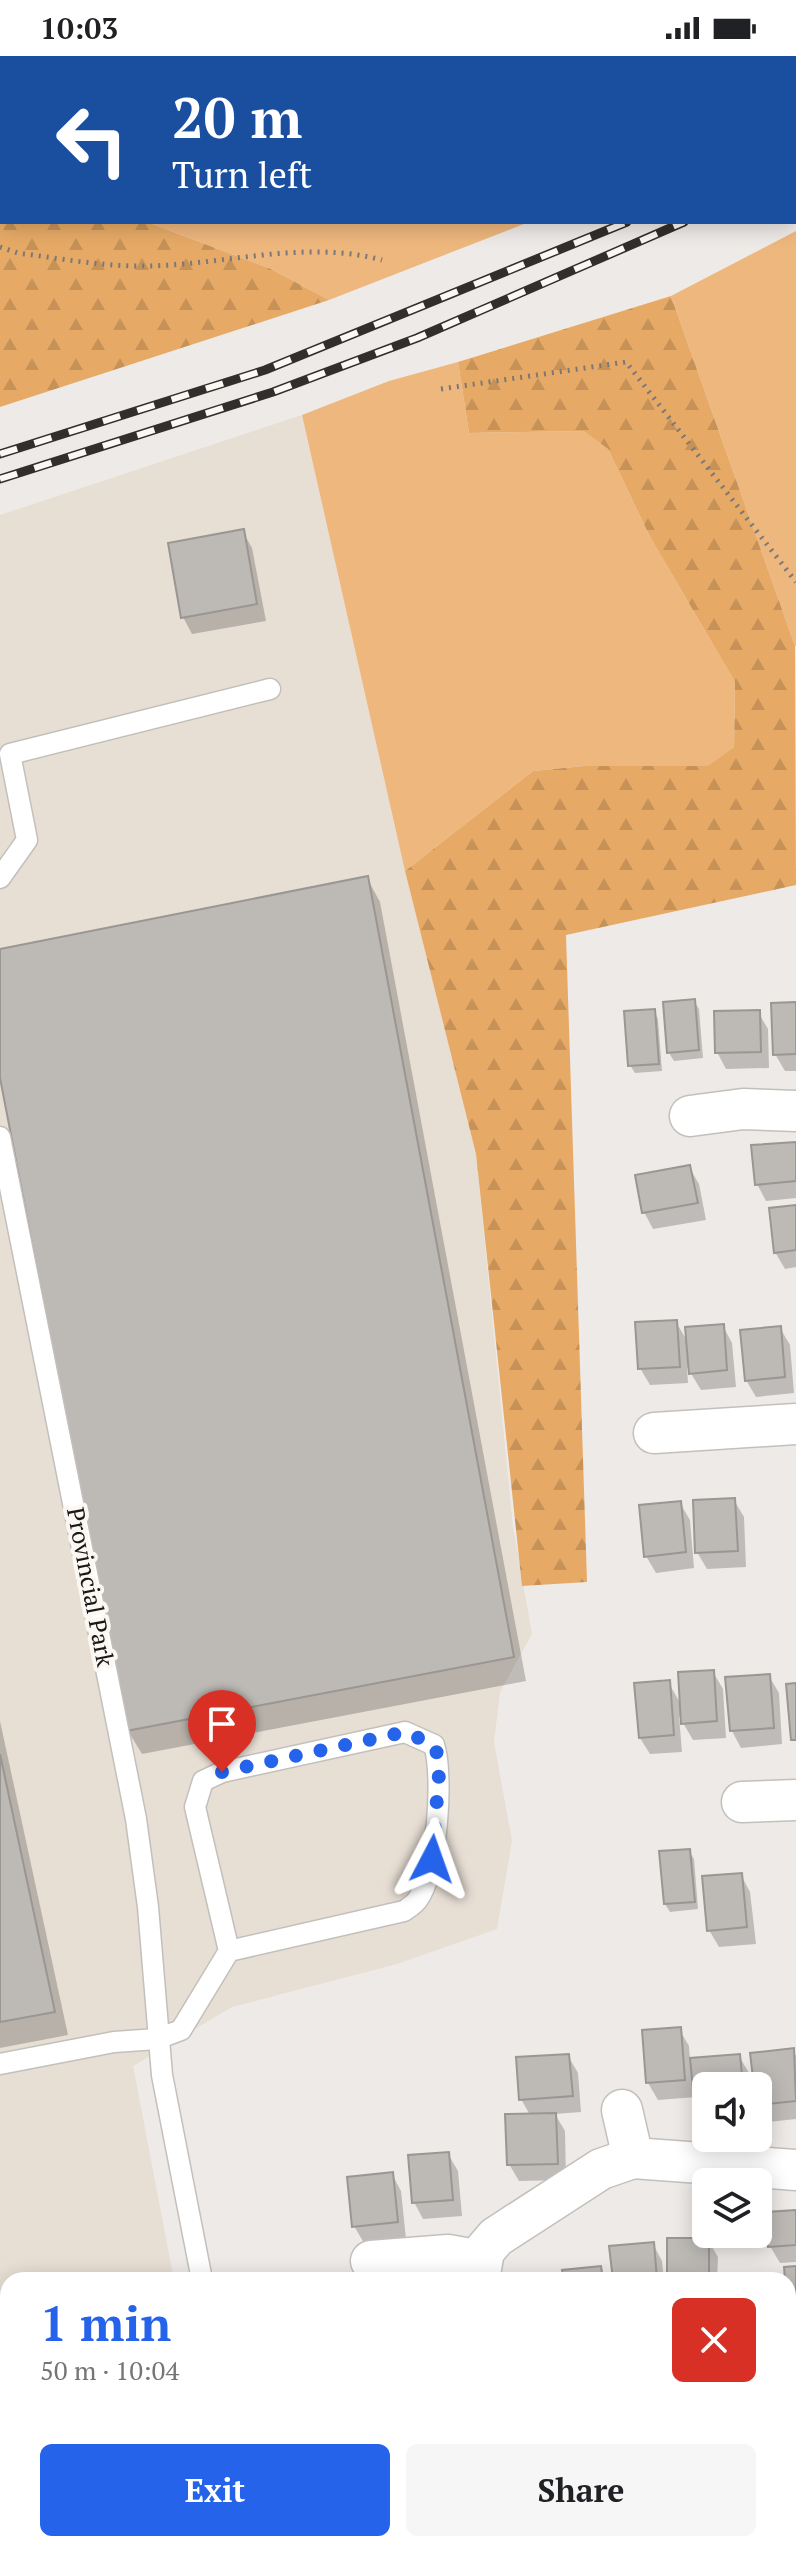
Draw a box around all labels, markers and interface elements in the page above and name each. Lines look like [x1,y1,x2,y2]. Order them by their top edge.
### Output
text: 10:03 [40,8,118,48]
text: 20 m [172,80,302,154]
icon: left [40,88,144,192]
text: Turn left [172,151,312,198]
street label: Provincial Park [60,1504,122,1670]
pin [188,1690,256,1772]
icon: arrive [200,1702,244,1746]
position arrow [390,1817,474,1901]
map controls [692,2072,772,2248]
button: sound [692,2072,772,2152]
button: layers [692,2168,772,2248]
text: 1 min [40,2291,171,2355]
button: close [672,2298,756,2382]
text: 50 m · 10:04 [40,2353,179,2387]
button: Exit [40,2444,390,2536]
button: Share [406,2444,756,2536]

